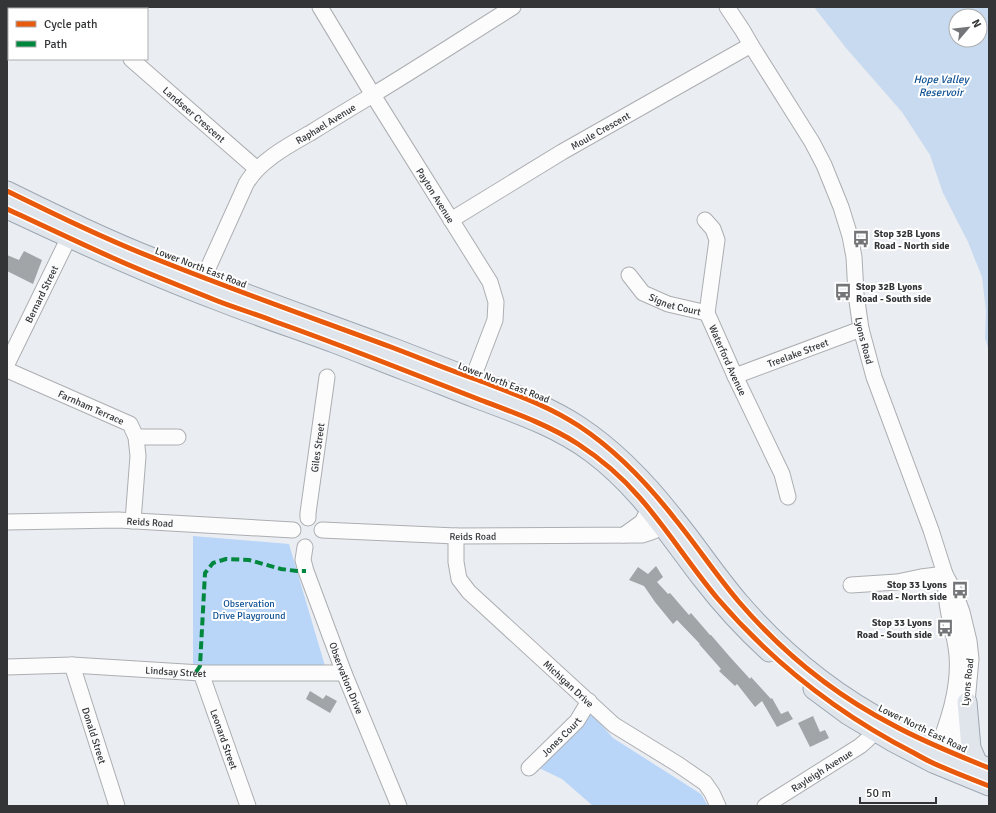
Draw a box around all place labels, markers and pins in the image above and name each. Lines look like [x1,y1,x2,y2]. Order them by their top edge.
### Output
place label: Stop 32B Lyons Road - North side [874,228,950,252]
bus stop icon: Stop 32B Lyons Road - North side [851,229,871,249]
place label: Stop 32B Lyons Road - South side [856,281,931,305]
bus stop icon: Stop 32B Lyons Road - South side [833,282,853,302]
place label: Stop 33 Lyons Road - North side [871,579,948,603]
bus stop icon: Stop 33 Lyons Road - North side [950,580,970,600]
place label: Stop 33 Lyons Road - South side [857,617,933,641]
bus stop icon: Stop 33 Lyons Road - South side [935,618,955,638]

